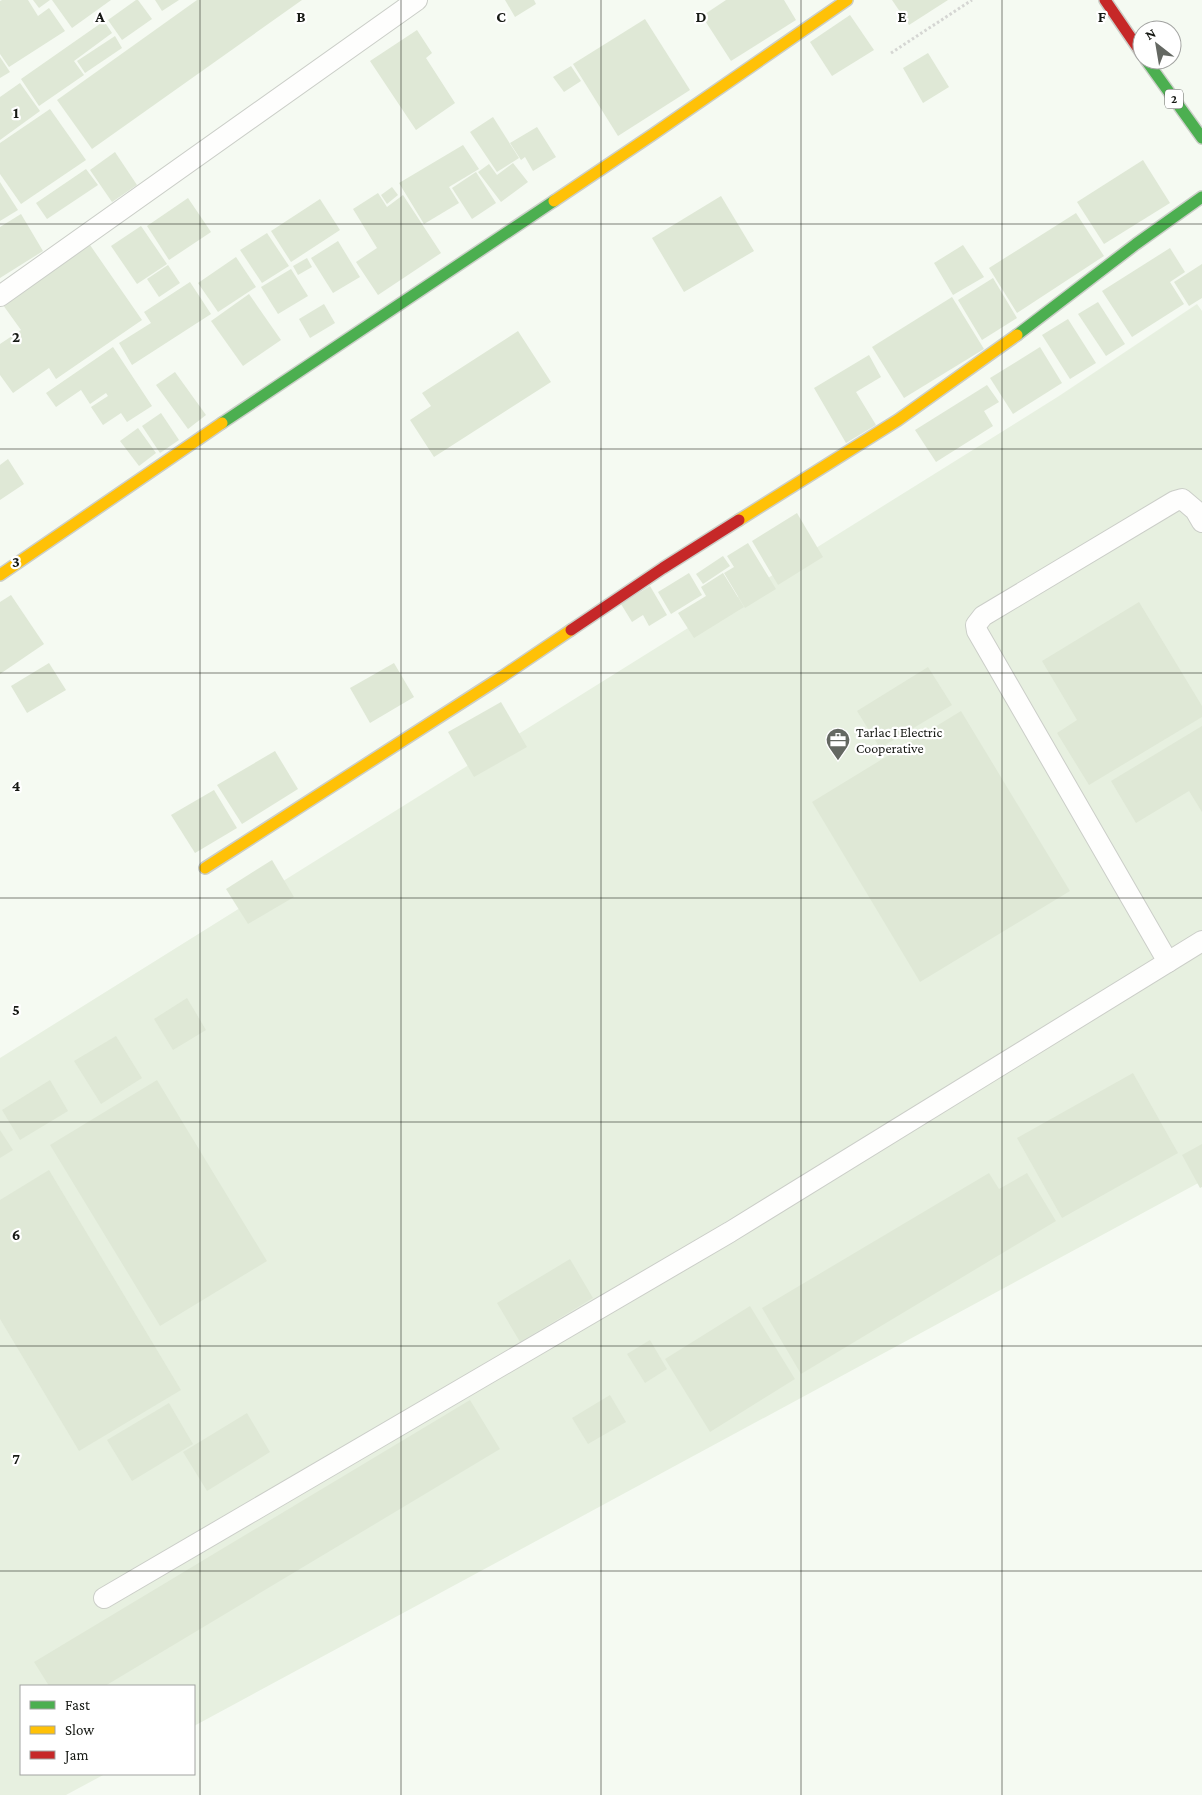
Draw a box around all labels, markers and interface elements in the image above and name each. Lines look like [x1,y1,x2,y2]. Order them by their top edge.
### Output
text: A [94,8,105,25]
text: B [296,8,306,25]
text: C [496,8,506,25]
text: D [695,8,707,25]
text: E [897,8,907,25]
text: F [1098,8,1107,25]
north arrow [1132,20,1182,70]
text: N [1142,24,1159,43]
road number: 2 [1165,90,1183,108]
text: 1 [13,104,19,121]
text: 2 [12,328,20,345]
text: 3 [12,553,20,570]
place label: Tarlac I Electric Cooperative [856,724,942,756]
office icon: Tarlac I Electric Cooperative [825,727,851,761]
text: 4 [12,777,21,794]
text: 5 [12,1001,20,1018]
text: 6 [12,1226,20,1243]
text: 7 [12,1450,20,1467]
legend [20,1685,195,1775]
text: Fast [65,1697,91,1713]
text: Slow [65,1722,95,1738]
text: Jam [63,1747,88,1764]

